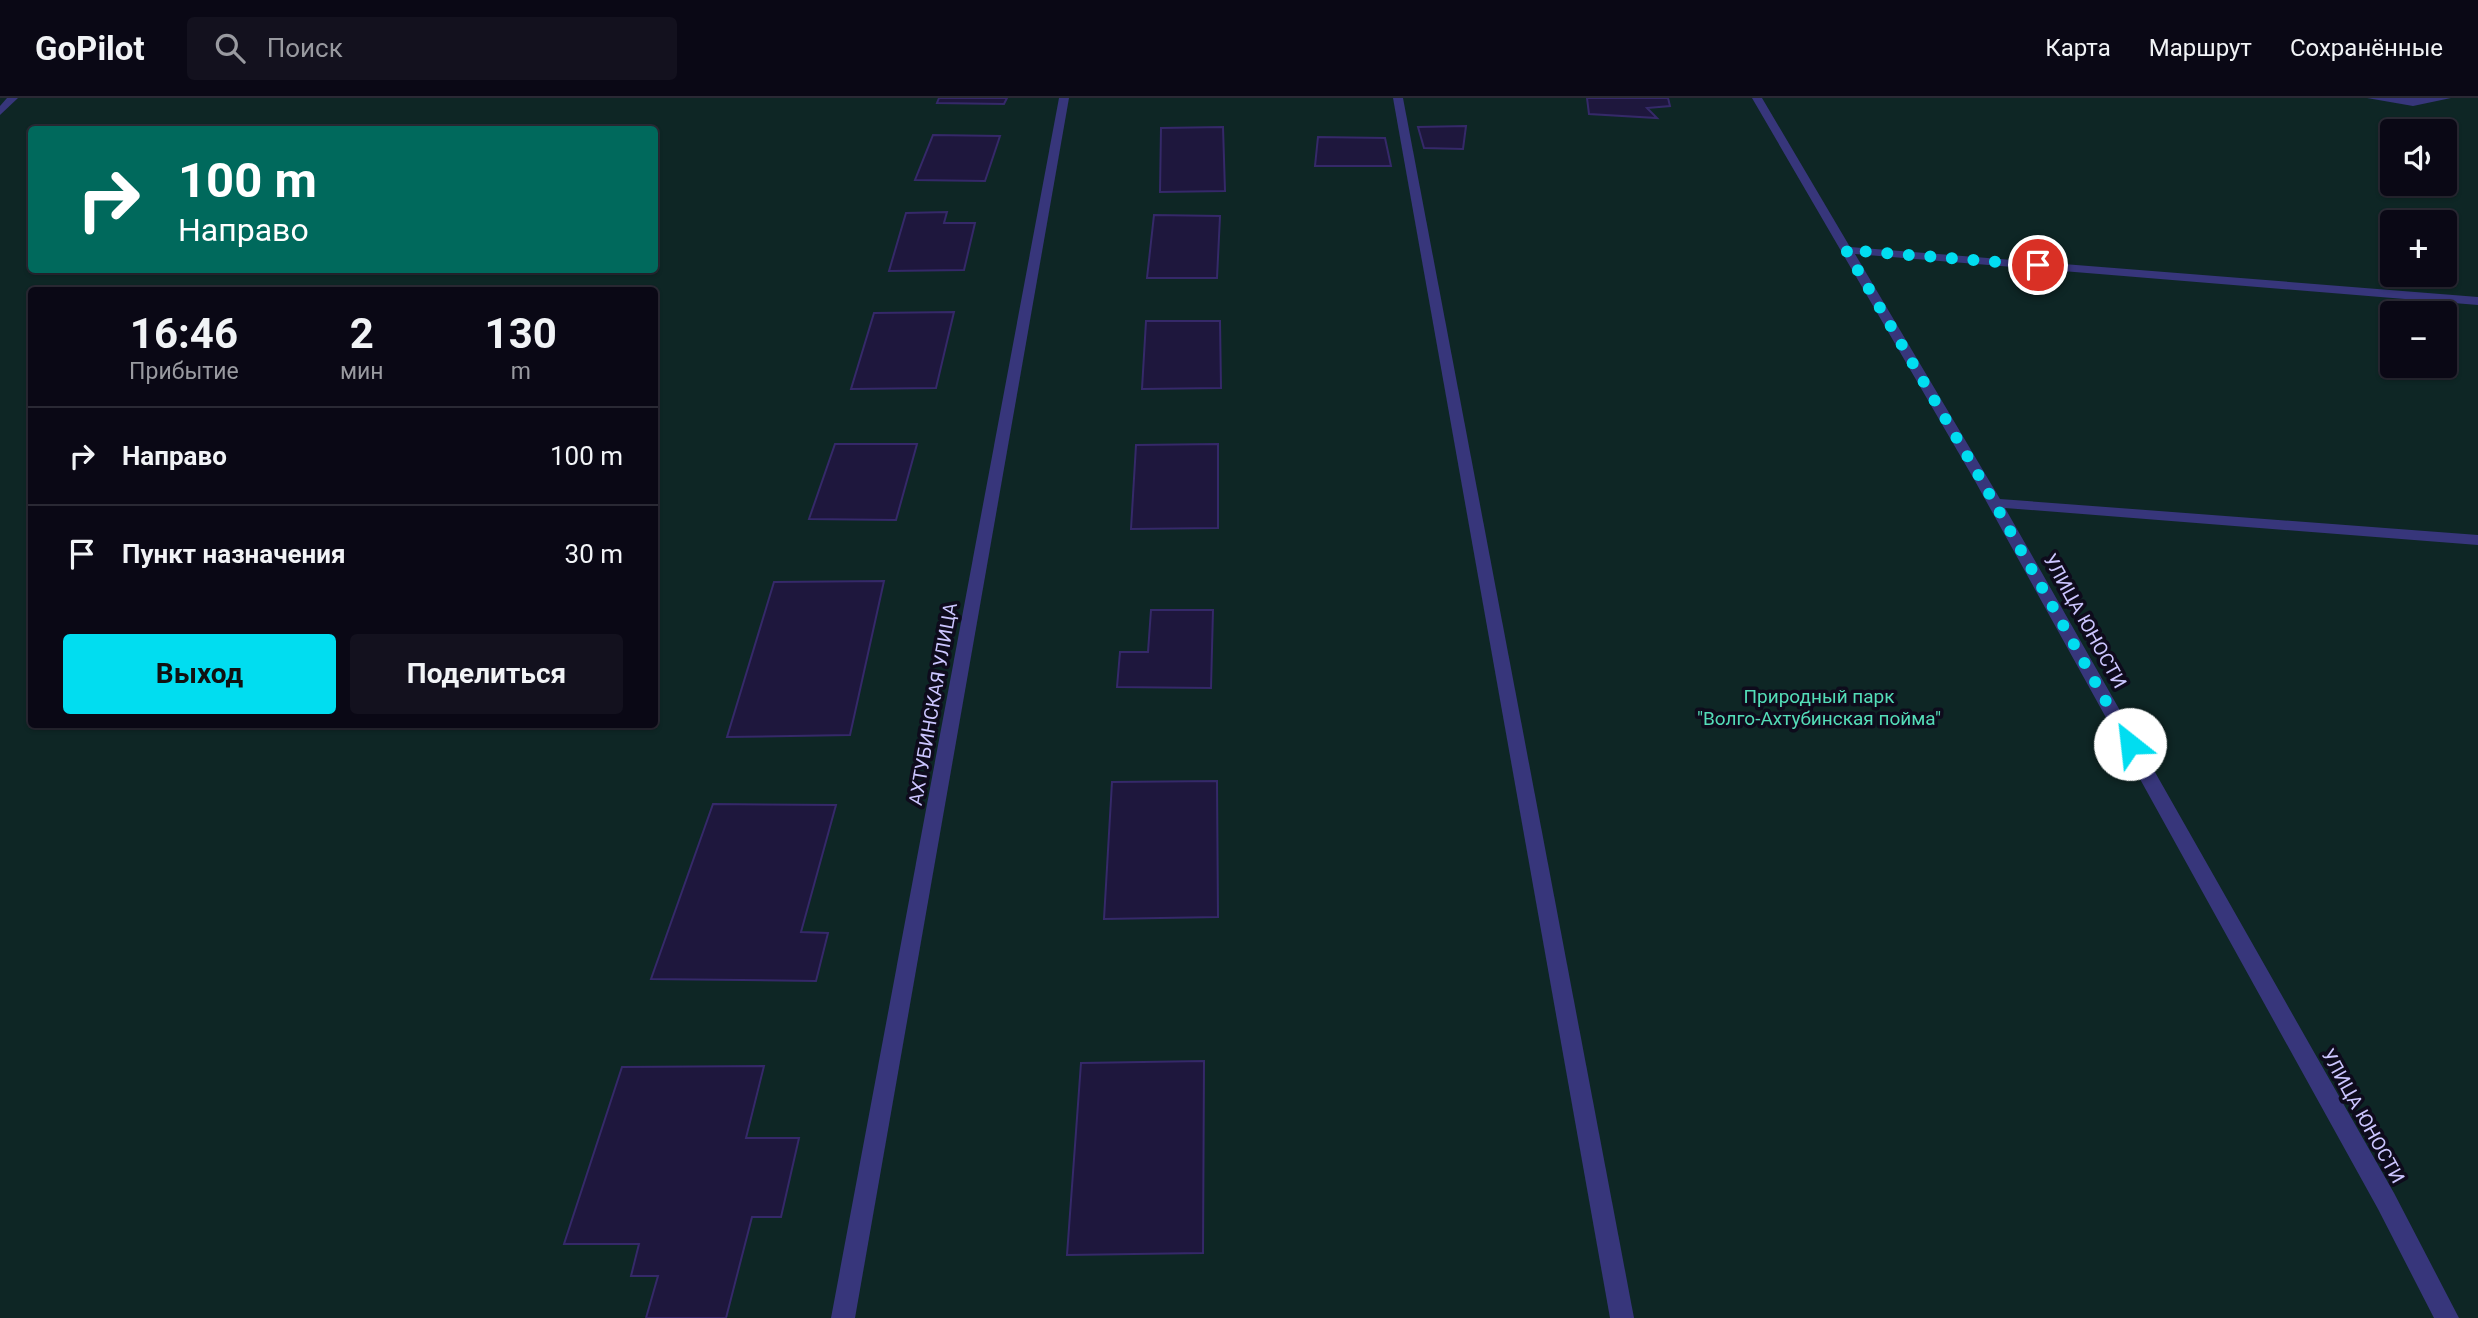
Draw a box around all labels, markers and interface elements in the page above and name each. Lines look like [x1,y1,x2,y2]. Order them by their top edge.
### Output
search box [187,17,677,80]
text: GoPilot [35,29,145,68]
icon: search [211,29,249,67]
text: Поиск [267,33,343,63]
text: Карта [2045,34,2111,62]
text: Маршрут [2149,34,2252,62]
text: Сохранённые [2290,34,2443,62]
map controls [2380,119,2457,378]
button: sound [2380,119,2457,196]
text: 100 m [178,152,317,209]
icon: right [63,154,154,245]
button: + [2380,210,2457,287]
text: Направо [178,211,309,249]
pin [2008,235,2068,295]
icon: arrive [2019,246,2057,284]
button: − [2380,301,2457,378]
text: 16:46 [130,309,238,358]
text: 2 [350,309,374,358]
text: 130 [485,309,557,358]
text: Прибытие [129,358,239,385]
text: мин [340,358,384,385]
text: m [511,358,531,385]
icon: right [63,437,101,475]
text: Направо [122,441,227,471]
text: 100 m [550,441,623,471]
icon: arrive [63,535,101,573]
text: Пункт назначения [122,539,346,569]
text: 30 m [565,539,623,569]
street label: УЛИЦА ЮНОСТИ [2039,550,2131,692]
street label: АХТУБИНСКАЯ УЛИЦА [904,600,962,807]
button: Выход [63,634,336,714]
button: Поделиться [350,634,623,714]
park label: Природный парк "Волго-Ахтубинская пойма" [1697,685,1941,730]
position arrow [2093,707,2167,781]
street label: УЛИЦА ЮНОСТИ [2317,1045,2409,1187]

